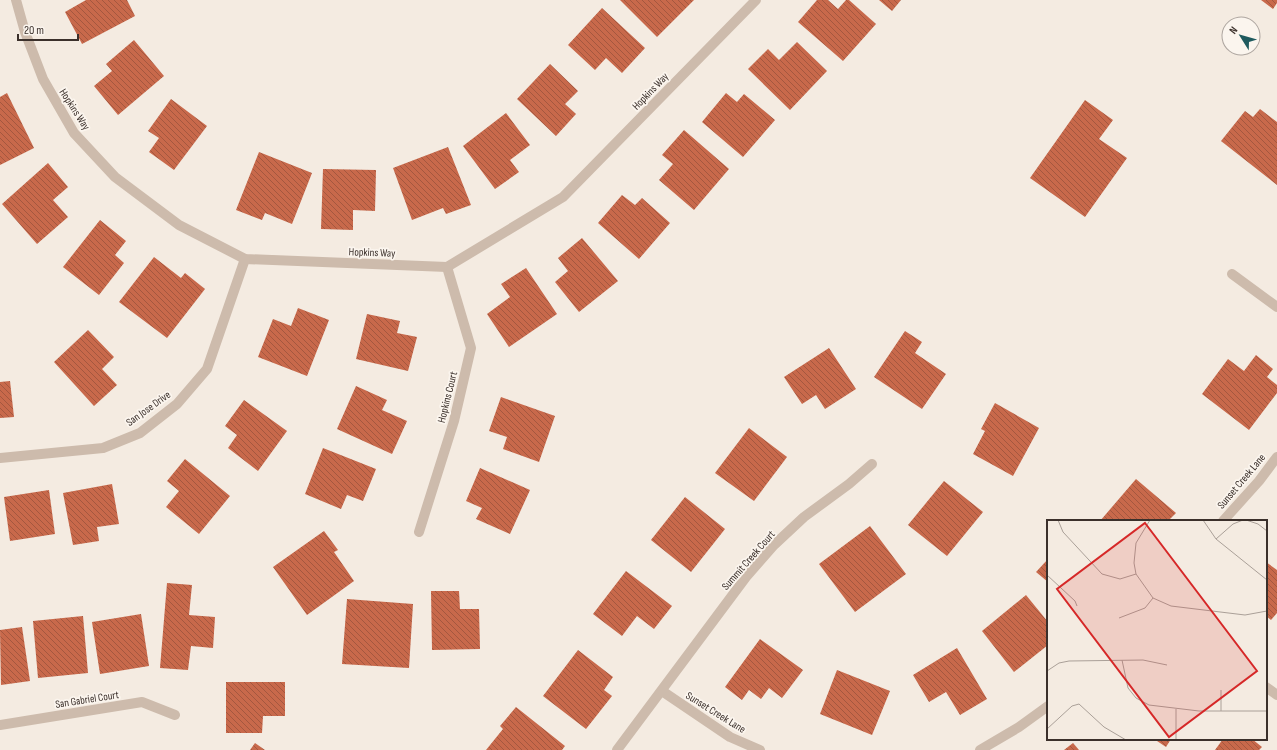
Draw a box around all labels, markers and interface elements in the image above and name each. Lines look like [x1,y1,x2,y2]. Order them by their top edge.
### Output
scale bar [18,16,78,42]
north arrow [1221,16,1261,56]
text: 20 m [24,23,44,38]
text: N [1226,24,1240,37]
street label: Hopkins Way [629,70,672,113]
street label: Hopkins Way [56,86,93,133]
street label: Hopkins Way [348,245,396,260]
street label: Hopkins Court [435,370,460,424]
street label: San Jose Drive [124,388,173,429]
street label: Sunset Creek Lane [1215,451,1268,512]
inset map [1047,520,1267,740]
street label: Summit Creek Court [719,527,778,593]
street label: San Gabriel Court [54,688,120,711]
street label: Sunset Creek Lane [683,689,748,736]

